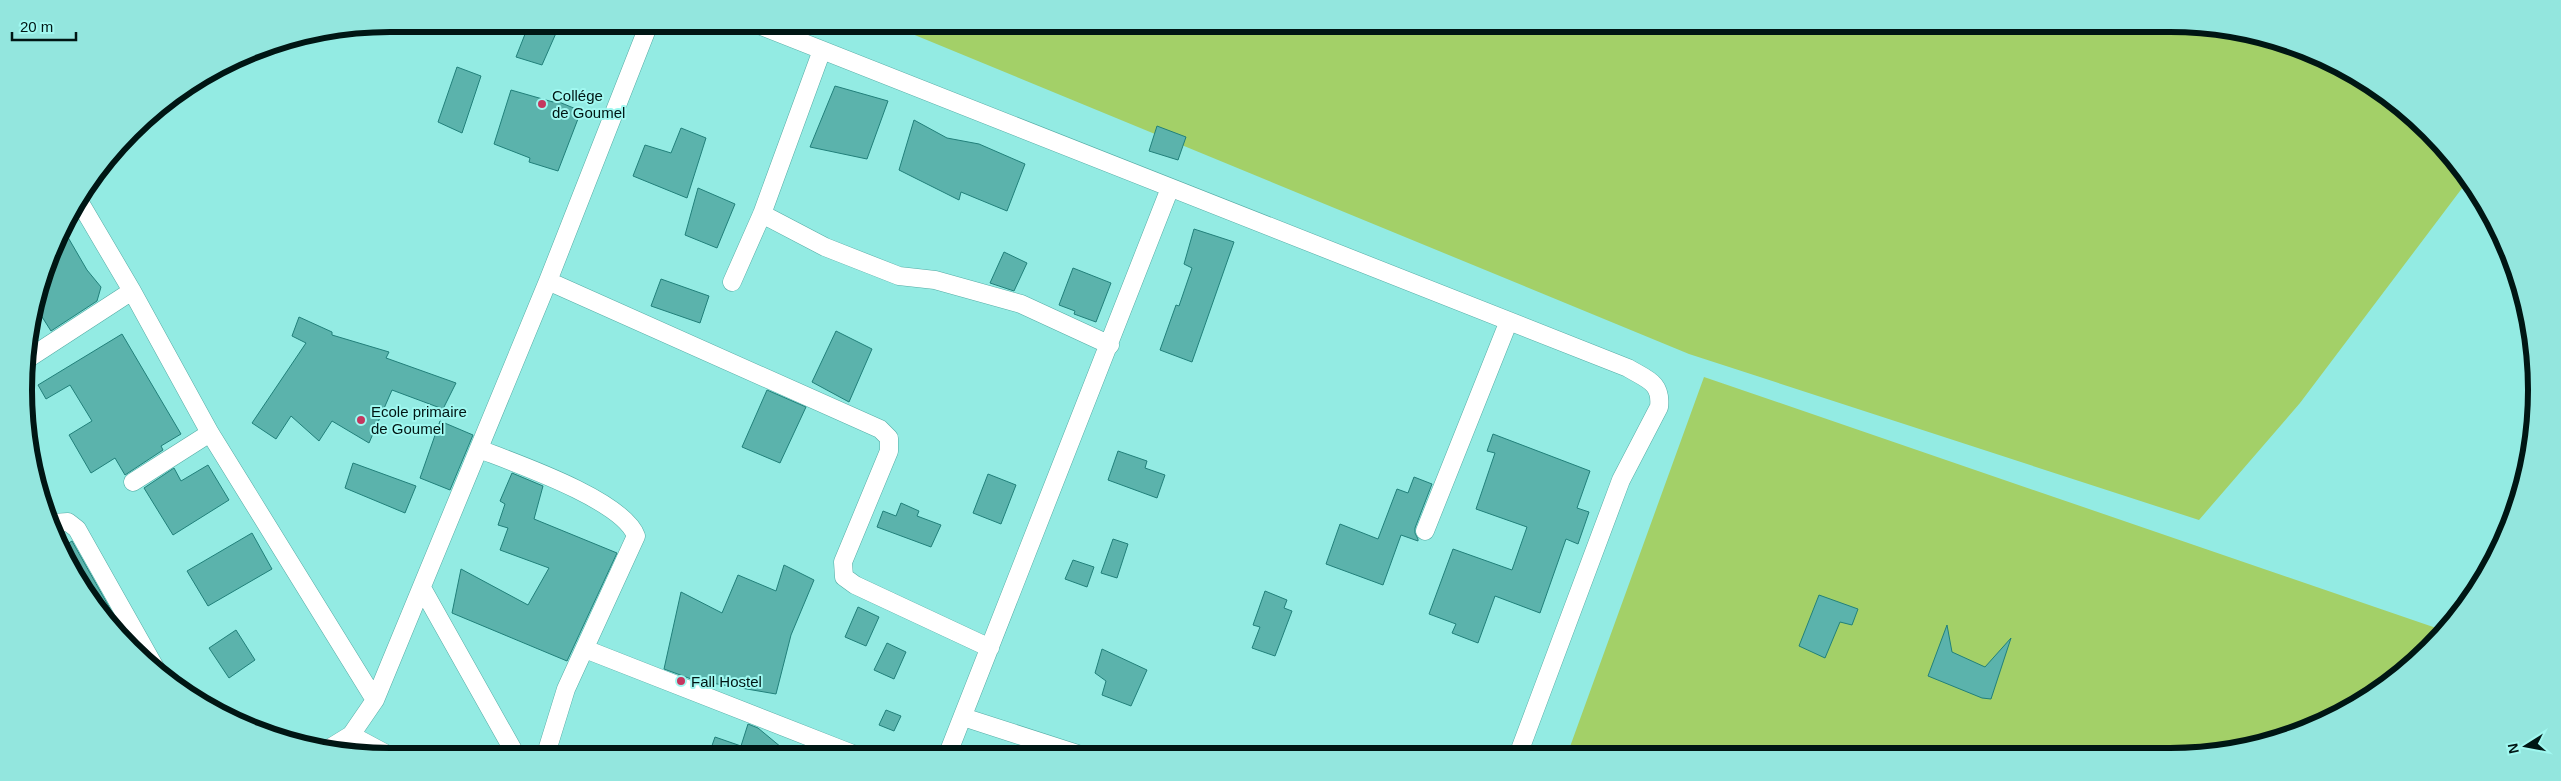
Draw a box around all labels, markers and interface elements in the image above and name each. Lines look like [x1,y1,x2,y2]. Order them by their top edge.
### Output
scale bar [12,10,76,42]
text: 20 m [20,18,53,35]
place label: Collége de Goumel [552,87,625,121]
marker: Collége de Goumel [536,98,548,110]
place label: Ecole primaire de Goumel [371,403,467,437]
marker: Ecole primaire de Goumel [355,414,367,426]
place label: Fall Hostel [691,673,762,690]
marker: Fall Hostel [675,675,687,687]
north arrow [2501,721,2551,771]
text: N [2504,742,2522,755]

